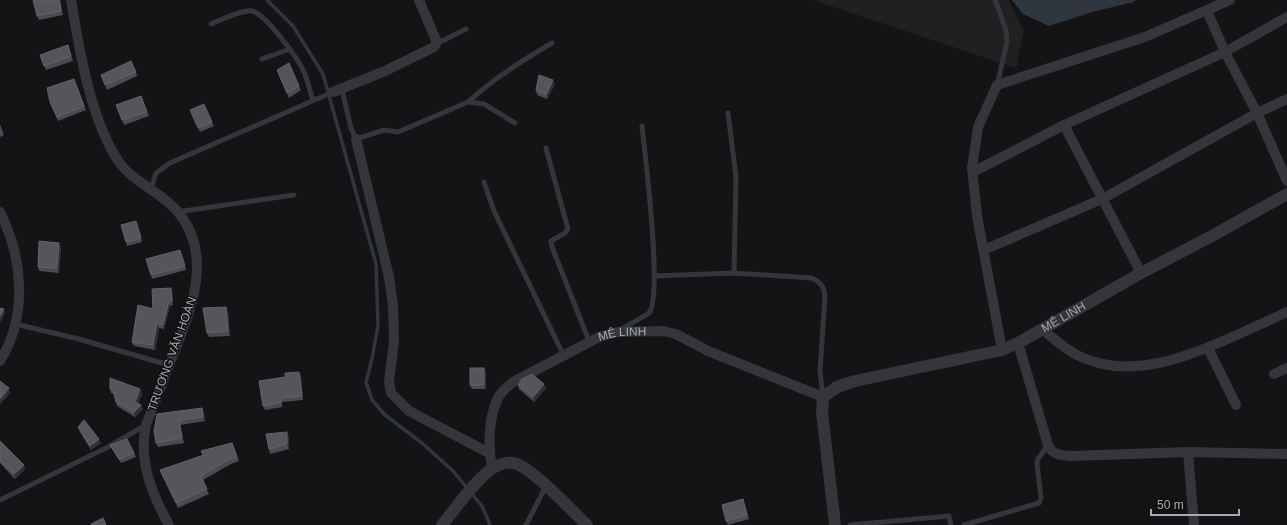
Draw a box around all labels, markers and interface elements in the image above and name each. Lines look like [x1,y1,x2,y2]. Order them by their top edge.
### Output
street label: TRƯƠNG VĂN HOÀN [144,295,199,413]
street label: MÊ LINH [1039,299,1088,335]
street label: MÊ LINH [596,324,646,344]
scale bar [1151,491,1239,517]
text: 50 m [1157,498,1184,512]

